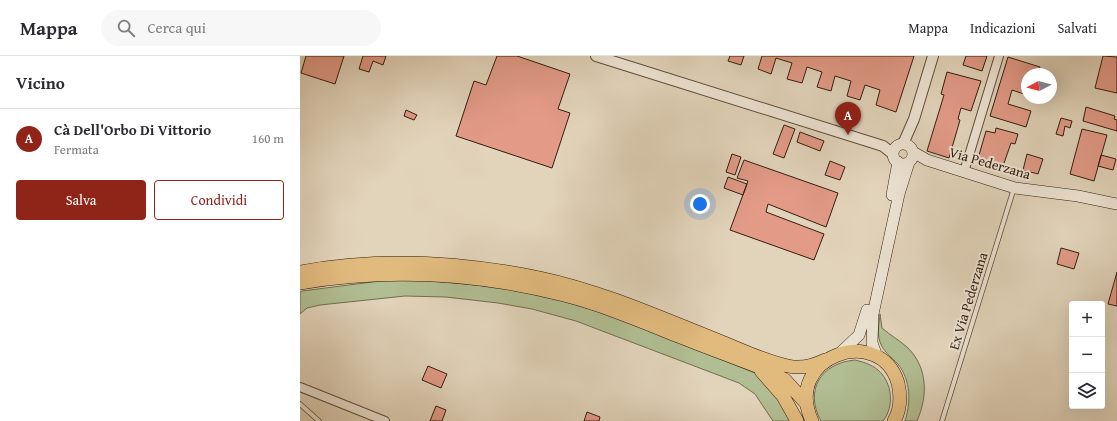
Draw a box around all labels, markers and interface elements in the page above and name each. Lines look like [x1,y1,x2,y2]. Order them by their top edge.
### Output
search box [101,10,381,46]
text: Mappa [20,14,77,42]
icon: search [115,17,137,39]
text: Cerca qui [147,17,206,38]
text: Mappa [908,18,948,38]
text: Indicazioni [970,18,1035,38]
text: Salvati [1057,18,1097,38]
north arrow [1021,68,1057,104]
text: Vicino [16,70,65,95]
pin: A [835,102,861,135]
text: Cà Dell'Orbo Di Vittorio [54,119,211,140]
text: A [25,129,33,148]
text: 160 m [252,129,284,148]
text: Fermata [54,140,99,159]
street label: Via Pederzana [947,142,1033,184]
button: Salva [16,180,146,220]
button: Condividi [154,180,284,220]
your location [690,194,710,214]
street label: Ex Via Pederzana [944,249,992,352]
map controls [1069,301,1105,409]
button: + [1069,301,1105,337]
button: − [1069,337,1105,373]
button: layers [1069,373,1105,409]

